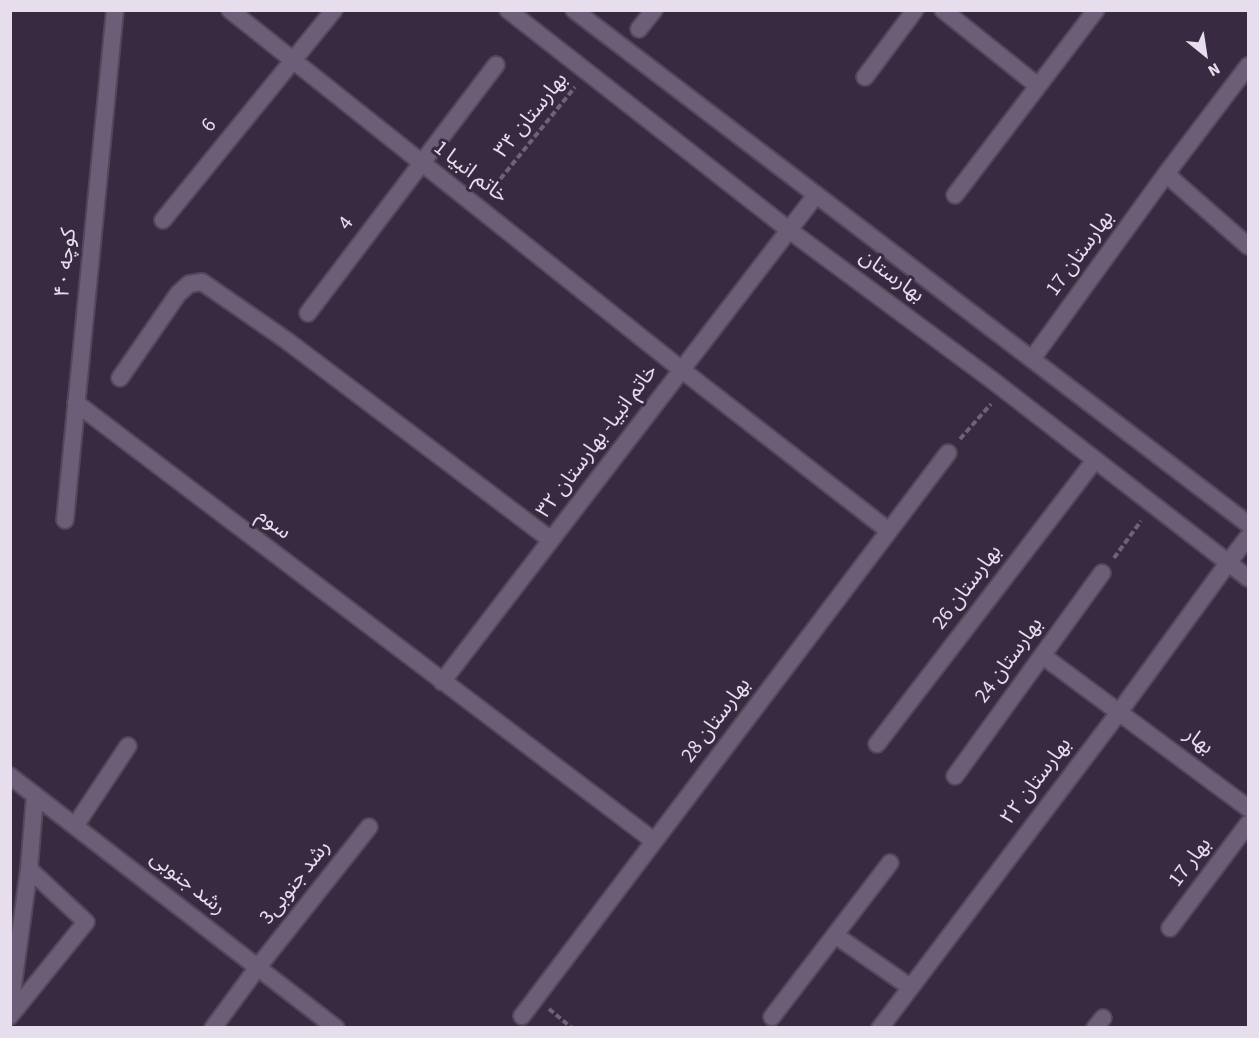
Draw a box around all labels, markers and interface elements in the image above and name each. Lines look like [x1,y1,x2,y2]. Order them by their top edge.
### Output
north arrow [1175,24,1235,84]
text: N [1204,57,1224,82]
street label: بهارستان ۳۴ [490,68,574,164]
street label: 6 [197,114,223,138]
street label: خاتم انبیا 1 [428,136,512,210]
street label: بهارستان 17 [1042,206,1120,302]
street label: 4 [334,212,360,236]
street label: کوچه ۴۰ [51,227,83,299]
street label: بهارستان [854,245,928,309]
street label: خاتم انبیا- بهارستان ۳۲ [532,360,664,524]
street label: سوم [251,504,295,546]
street label: بهارستان 26 [928,541,1008,635]
street label: بهارستان 24 [971,613,1049,709]
street label: بهارستان 28 [677,674,757,768]
street label: بهار [1178,723,1218,761]
street label: بهارستان ۲۲ [996,733,1078,831]
street label: بهار 17 [1164,833,1218,893]
street label: رشد جنوبی3 [255,836,337,930]
street label: رشد جنوبی [144,847,230,921]

